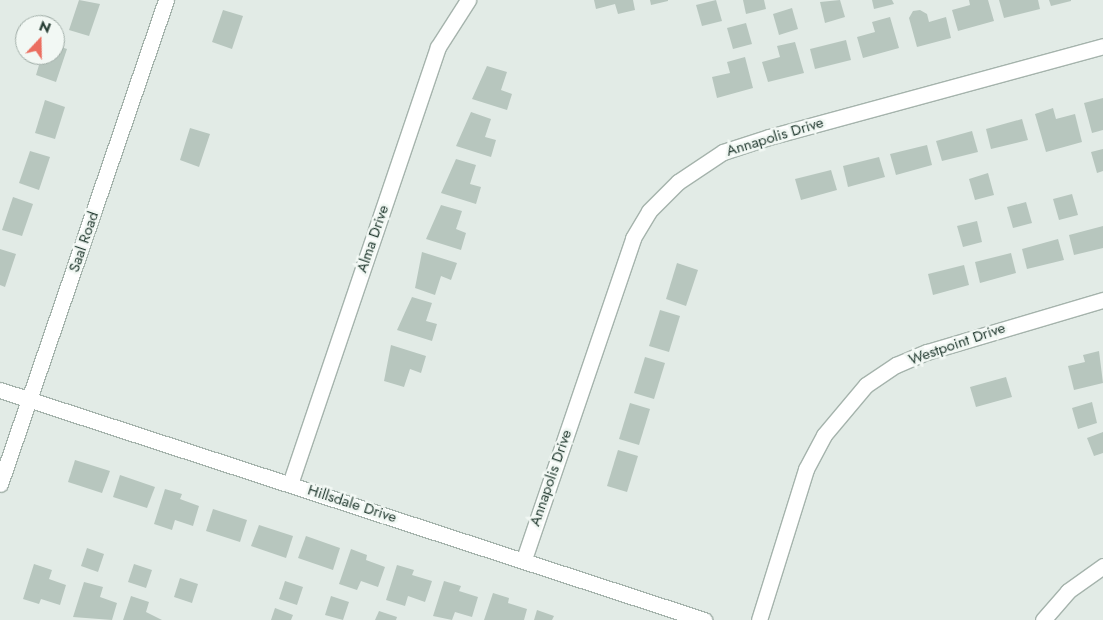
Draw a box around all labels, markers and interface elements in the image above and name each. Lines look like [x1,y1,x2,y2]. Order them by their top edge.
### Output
north arrow [15,15,65,65]
text: N [36,16,54,38]
street label: Annapolis Drive [724,114,826,160]
street label: Alma Drive [353,203,393,275]
street label: Saal Road [65,209,103,275]
street label: Westpoint Drive [906,319,1008,369]
street label: Annapolis Drive [526,427,576,529]
street label: Hillsdale Drive [305,481,399,527]

